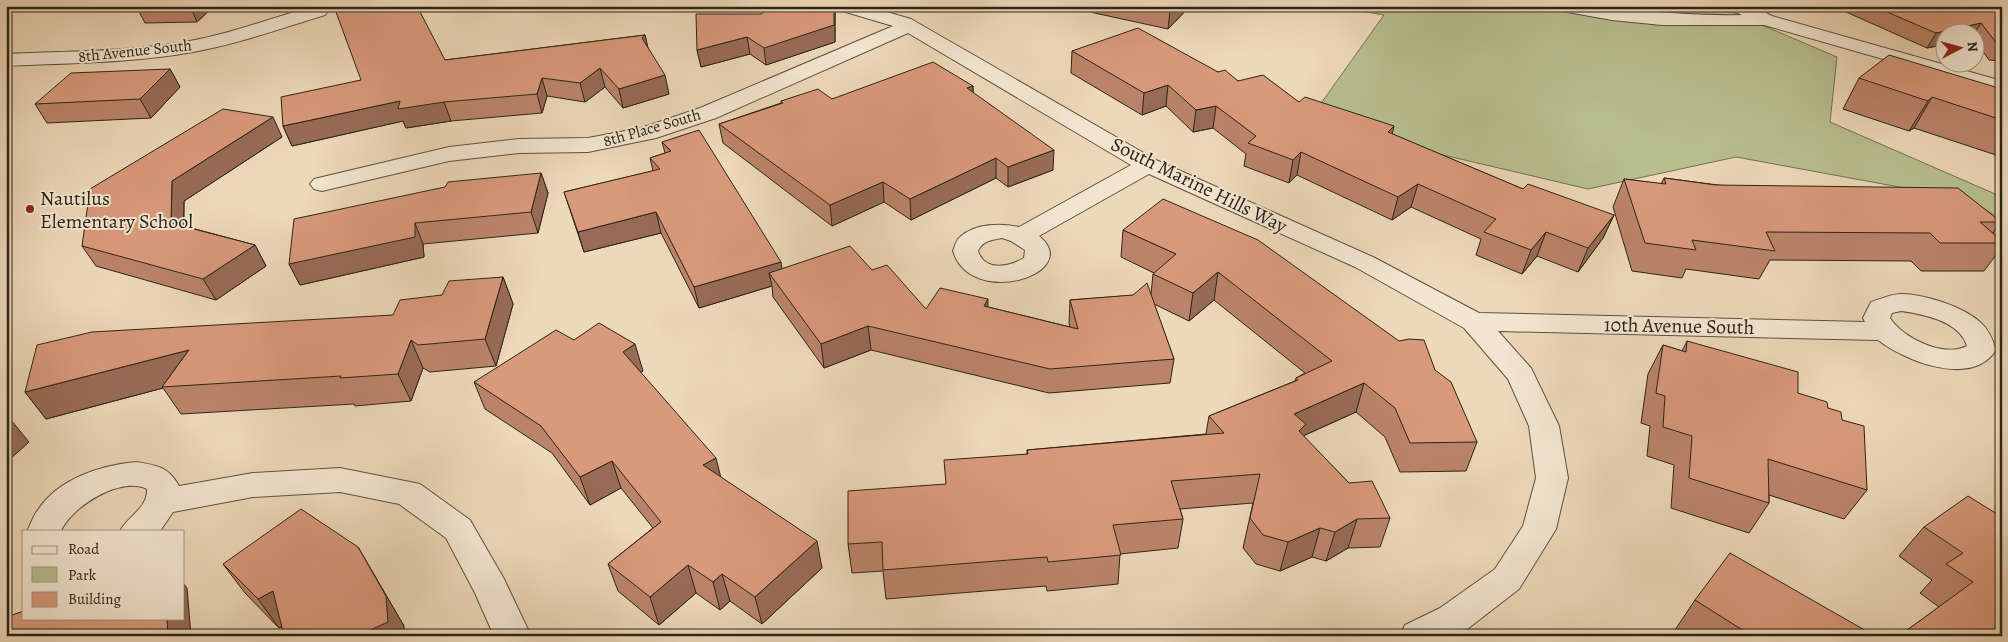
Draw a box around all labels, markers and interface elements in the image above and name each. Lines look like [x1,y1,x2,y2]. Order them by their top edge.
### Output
north arrow [1936,22,1986,72]
street label: 8th Avenue South [77,34,193,68]
text: N [1962,41,1982,53]
street label: 8th Place South [601,103,704,152]
street label: South Marine Hills Way [1107,131,1292,240]
place label: Nautilus Elementary School [40,185,193,235]
marker: Nautilus Elementary School [24,203,36,215]
street label: 10th Avenue South [1604,311,1755,341]
legend [22,530,185,620]
text: Road [68,539,100,559]
text: Park [68,565,97,585]
text: Building [68,589,121,609]

